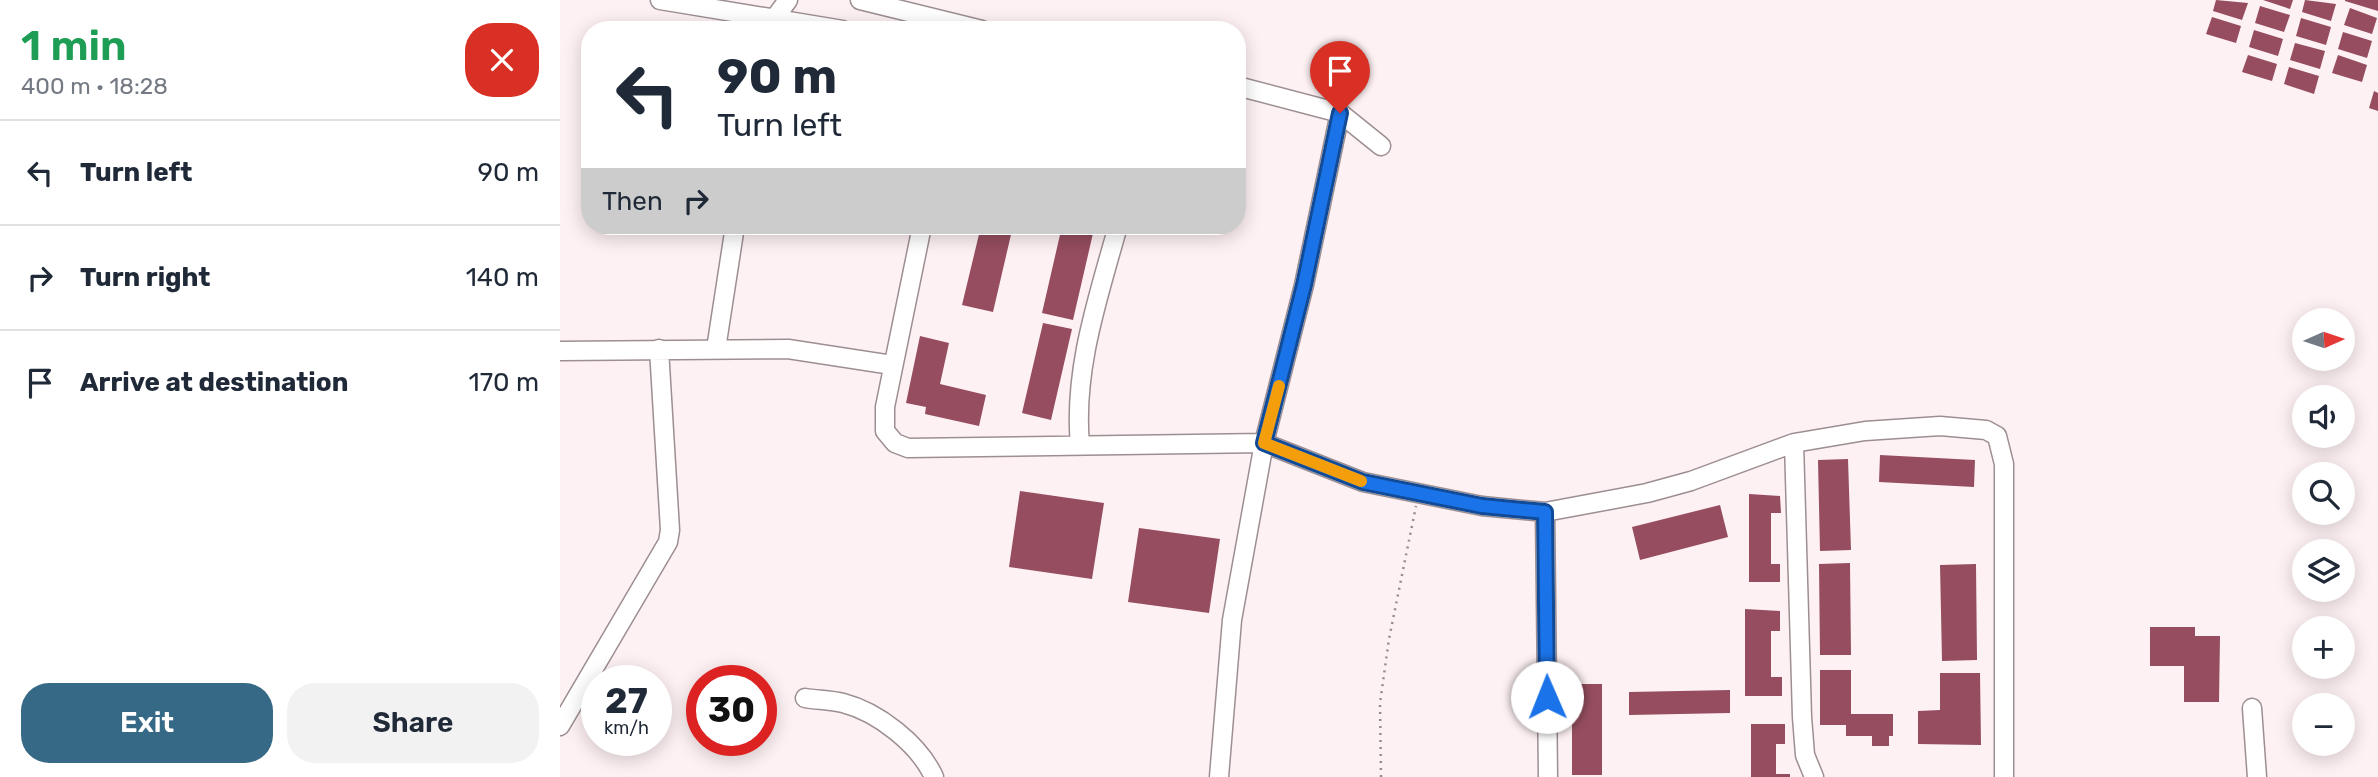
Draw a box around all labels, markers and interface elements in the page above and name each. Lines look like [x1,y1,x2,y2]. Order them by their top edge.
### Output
text: 1 min [21,21,127,71]
button: close [465,23,539,97]
pin [1310,41,1370,113]
text: 90 m [717,47,837,105]
icon: left [602,49,693,140]
icon: arrive [1321,52,1359,90]
text: 400 m · 18:28 [21,72,168,100]
text: Turn left [717,106,842,144]
icon: left [21,154,59,192]
text: Turn left [80,157,192,188]
text: 90 m [478,157,539,188]
icon: right [677,182,715,220]
text: Then [602,186,663,217]
icon: right [21,259,59,297]
text: Turn right [80,262,210,293]
text: 140 m [466,262,539,293]
north arrow [2292,308,2356,371]
map controls [2292,308,2355,756]
icon: arrive [21,364,59,402]
text: Arrive at destination [80,367,348,398]
text: 170 m [469,367,539,398]
button: sound [2292,385,2355,448]
button: search [2292,462,2355,525]
button: layers [2292,539,2355,602]
button: + [2292,616,2355,679]
position arrow [1510,660,1584,734]
speed limit sign: 30 [686,665,777,756]
text: 27 [605,680,648,722]
button: Exit [21,683,273,763]
button: Share [287,683,539,763]
button: − [2292,693,2355,756]
text: km/h [604,717,649,739]

